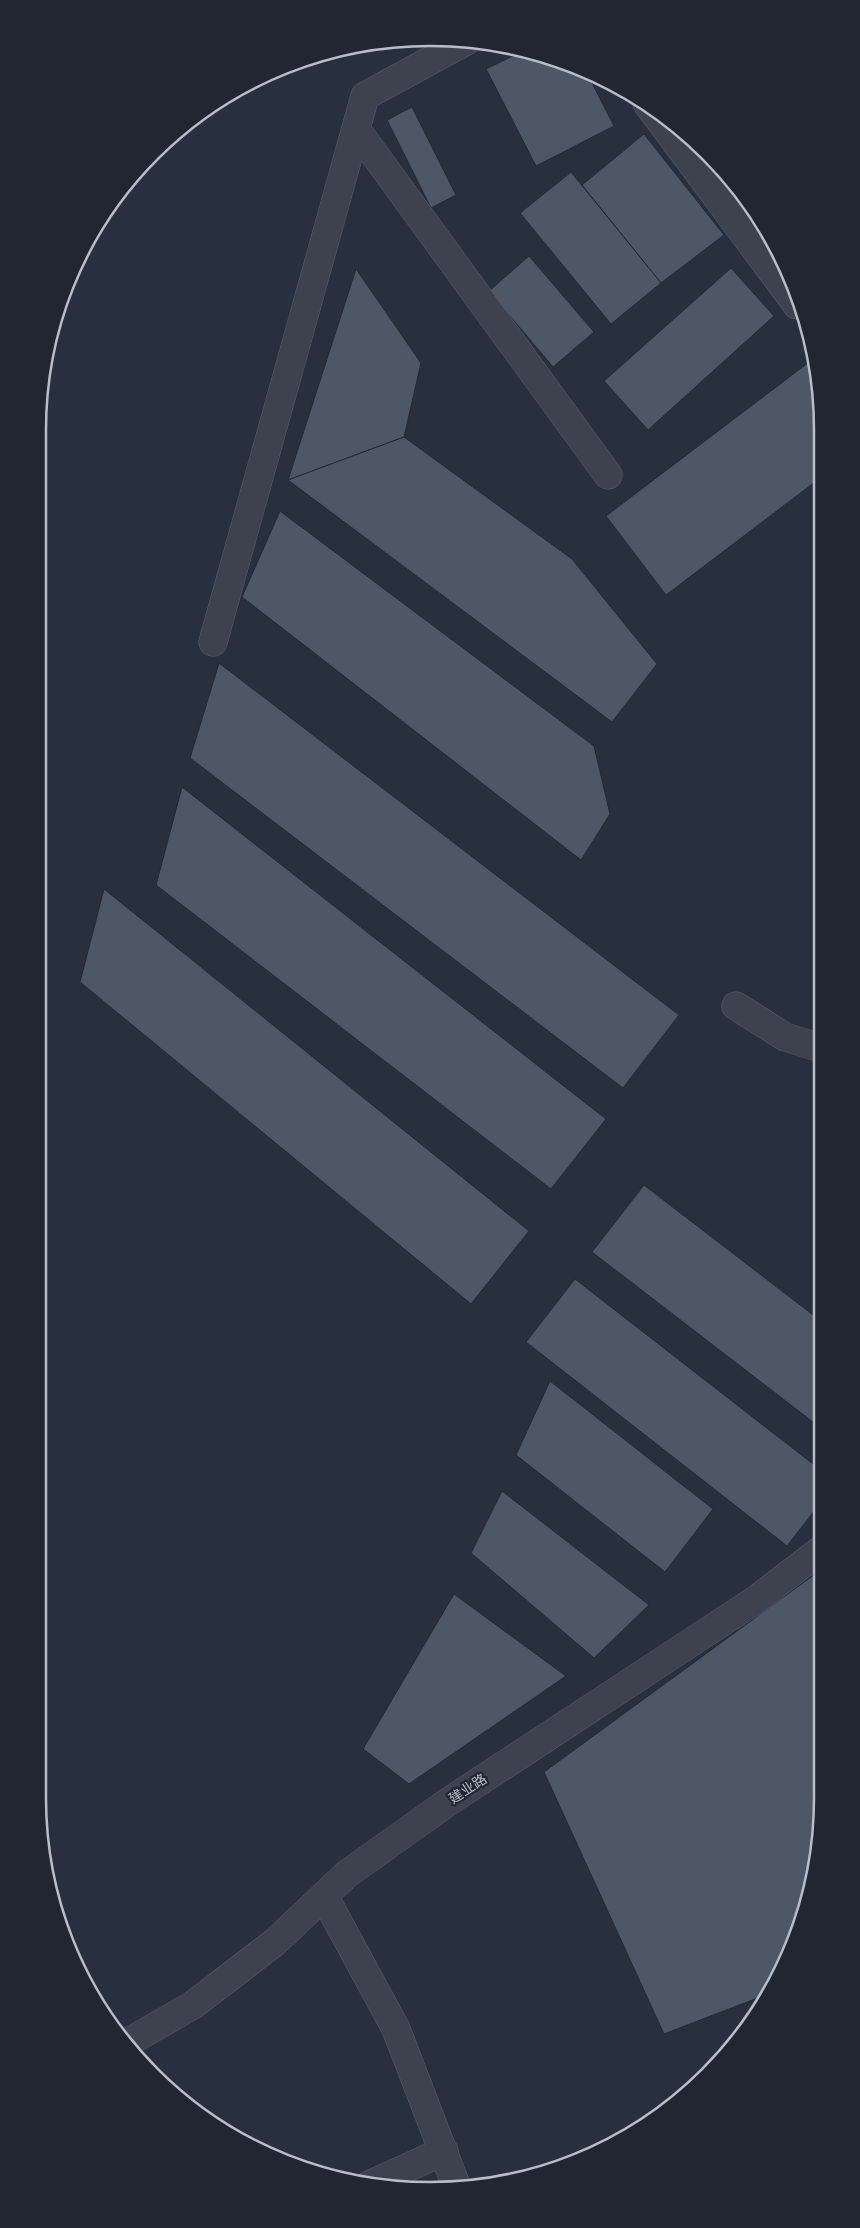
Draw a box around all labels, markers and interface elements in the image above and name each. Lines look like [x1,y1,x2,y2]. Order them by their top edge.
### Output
street label: 建业路 [446,1770,490,1808]

